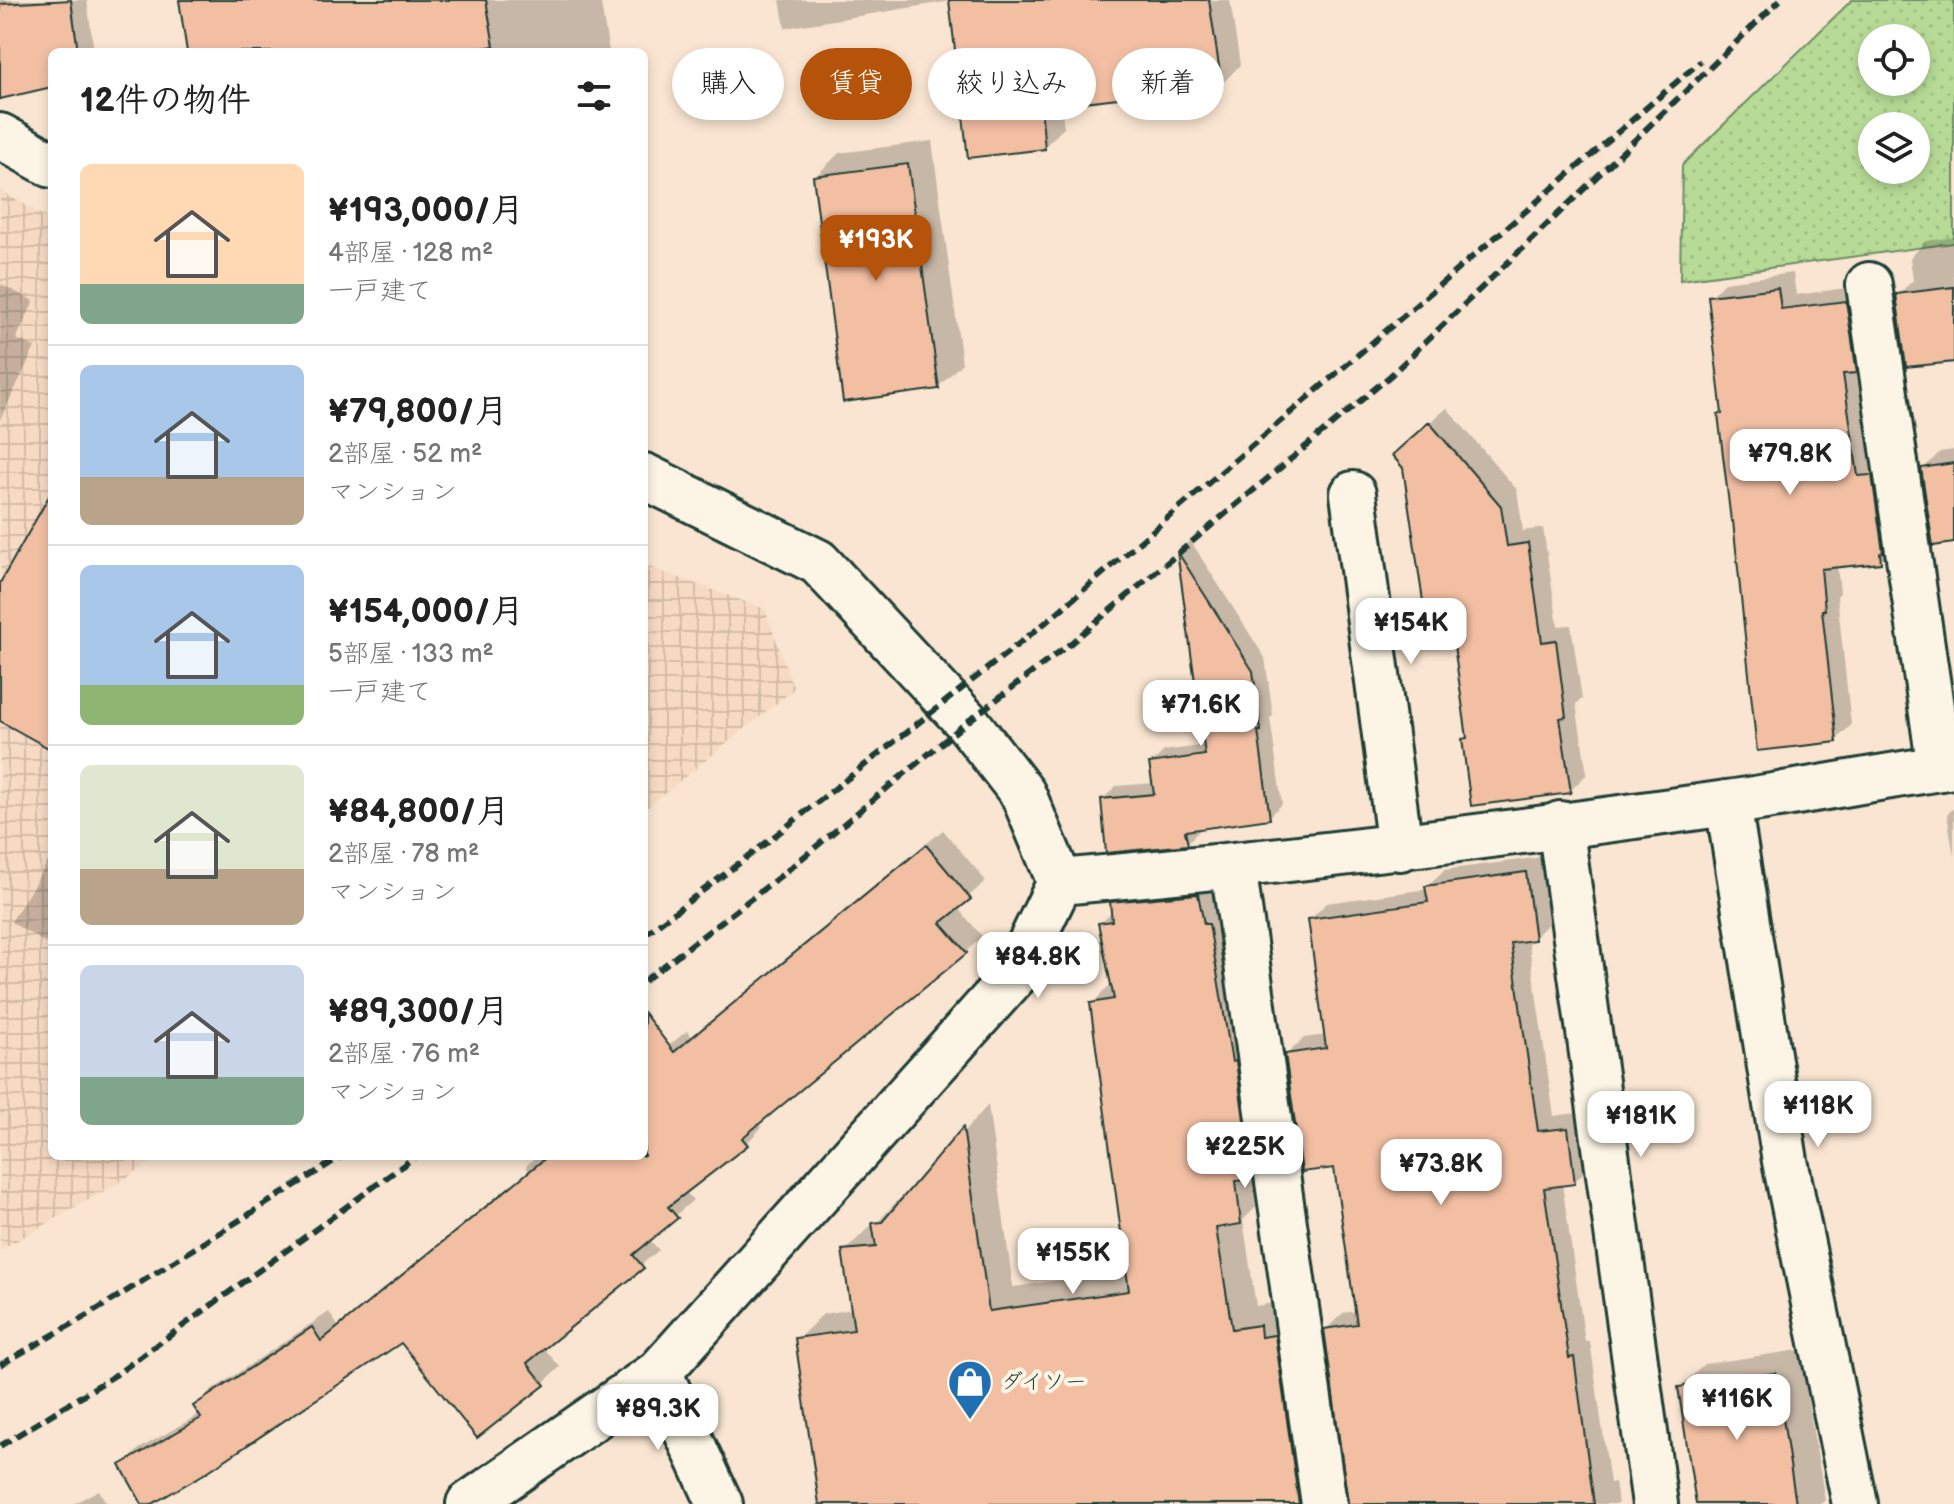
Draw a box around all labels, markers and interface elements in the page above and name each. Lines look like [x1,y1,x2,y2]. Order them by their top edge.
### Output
map controls [1858,24,1930,184]
button: locate [1858,24,1930,96]
chip: 購入 [672,48,784,120]
chip: 賃貸 [800,48,912,120]
chip: 絞り込み [928,48,1096,120]
chip: 新着 [1112,48,1224,120]
icon: filters [572,74,616,118]
text: 12件の物件 [80,80,251,121]
button: layers [1858,112,1930,184]
text: ¥193,000/月 [328,190,524,231]
icon: home [144,196,240,292]
pin: ¥193K [820,215,932,283]
text: ¥193K [838,225,914,256]
text: 4部屋 · 128 m² [328,238,493,269]
text: 一戸建て [328,276,432,307]
text: ¥79,800/月 [328,391,508,432]
icon: home [144,397,240,493]
pin: ¥79.8K [1725,429,1855,497]
text: 2部屋 · 52 m² [328,439,482,470]
text: ¥79.8K [1748,439,1832,470]
text: マンション [328,477,457,508]
text: ¥154,000/月 [328,591,524,632]
icon: home [144,597,240,693]
pin: ¥154K [1355,598,1467,666]
text: ¥154K [1374,608,1448,639]
text: 5部屋 · 133 m² [328,639,494,670]
text: 一戸建て [328,677,432,708]
pin: ¥71.6K [1136,680,1266,748]
text: ¥71.6K [1161,690,1241,721]
text: ¥84,800/月 [328,791,510,832]
icon: home [144,797,240,893]
text: 2部屋 · 78 m² [328,839,479,870]
text: マンション [328,877,457,908]
pin: ¥84.8K [973,932,1103,1000]
text: ¥84.8K [995,942,1081,973]
text: ¥89,300/月 [328,991,509,1032]
icon: home [144,997,240,1093]
text: 2部屋 · 76 m² [328,1039,480,1070]
text: マンション [328,1077,457,1108]
pin: ¥118K [1762,1081,1874,1149]
pin: ¥181K [1585,1091,1697,1159]
text: ¥118K [1782,1091,1854,1122]
text: ¥181K [1605,1101,1677,1132]
pin: ¥225K [1189,1122,1301,1190]
text: ¥225K [1205,1132,1285,1163]
pin: ¥73.8K [1376,1139,1506,1207]
text: ¥73.8K [1399,1149,1483,1180]
pin: ¥155K [1017,1228,1129,1296]
text: ¥155K [1036,1238,1110,1269]
shop icon: ダイソー [946,1358,994,1421]
place label: ダイソー [1001,1369,1087,1396]
pin: ¥116K [1681,1374,1793,1442]
pin: ¥89.3K [593,1384,723,1452]
text: ¥116K [1701,1384,1773,1415]
text: ¥89.3K [615,1394,701,1425]

